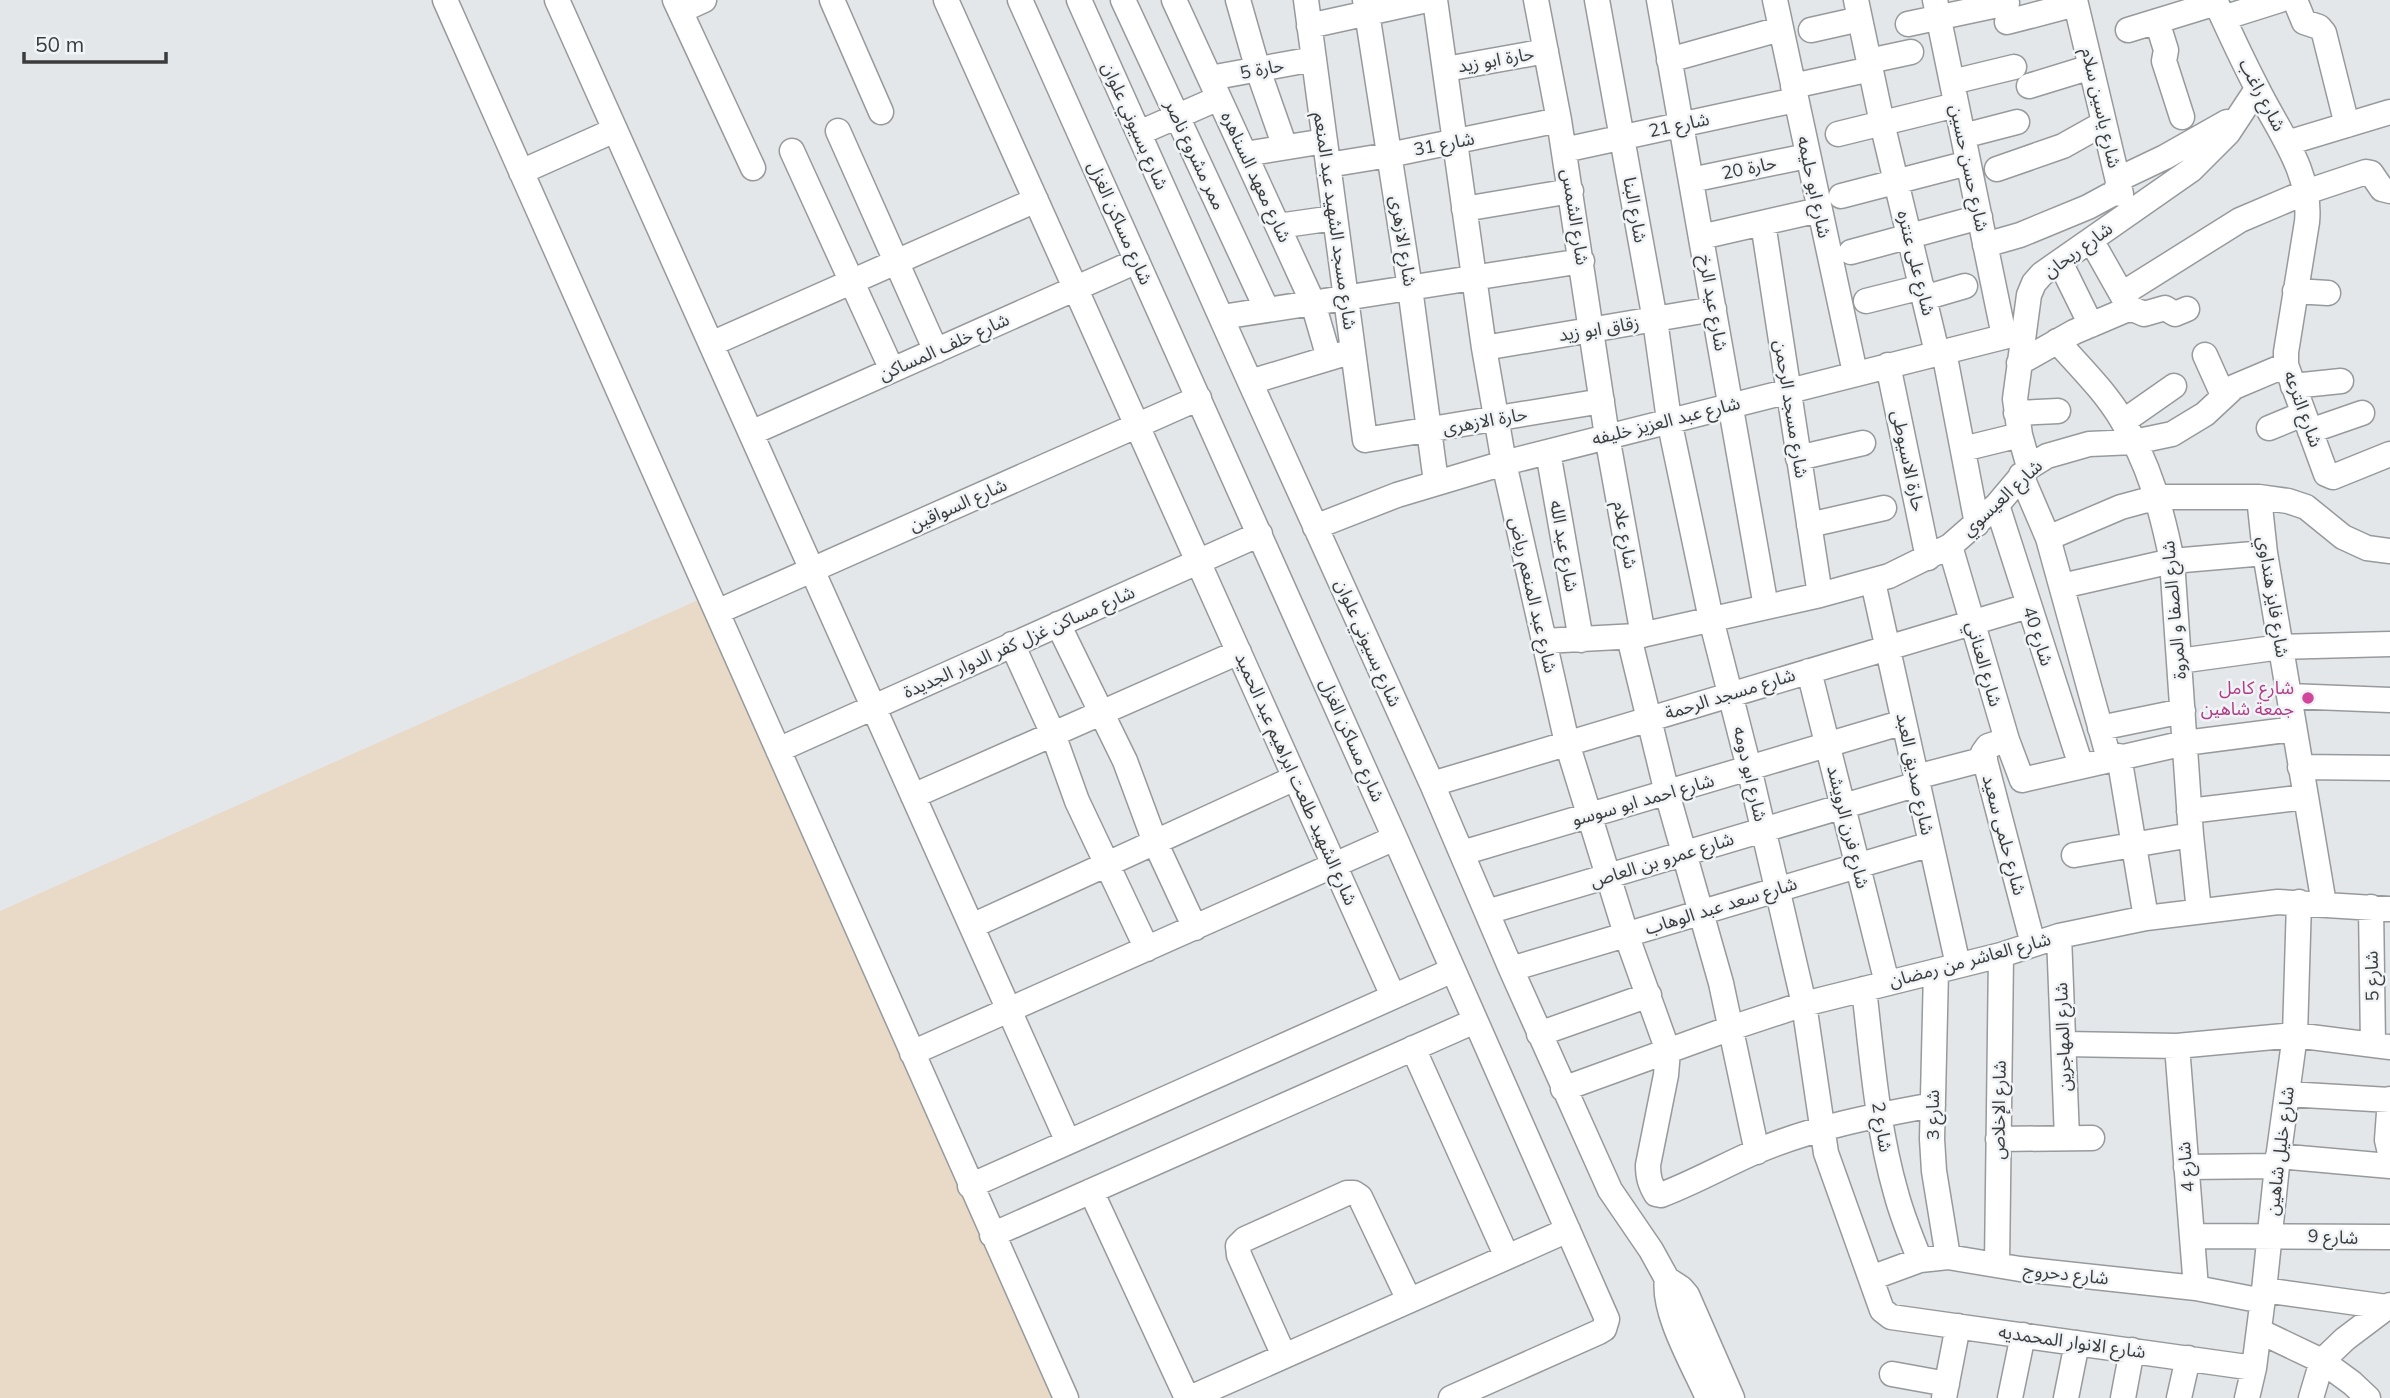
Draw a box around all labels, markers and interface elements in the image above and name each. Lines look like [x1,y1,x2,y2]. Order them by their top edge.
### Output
scale bar [24,21,166,65]
text: 50 m [35,31,84,57]
street label: حارة ابو زيد [1456,41,1536,78]
street label: شارع ياسين سلام [2074,46,2126,171]
street label: حارة 5 [1238,53,1286,84]
street label: شارع راغب [2231,55,2291,136]
street label: شارع بسيوني علوان [1094,58,1174,194]
street label: ممر مشروع ناصر [1157,95,1231,215]
street label: شارع حسن حسين [1942,102,1994,234]
street label: شارع 21 [1646,107,1712,145]
street label: شارع معهد السناهره [1213,108,1297,247]
street label: شارع مسجد الشهيد عبد المنعم [1306,111,1362,331]
street label: شارع 31 [1412,126,1477,164]
street label: شارع ابو حليمه [1789,134,1837,241]
street label: حارة 20 [1719,151,1778,185]
street label: شارع مساكن الغزل [1080,157,1158,289]
street label: شارع الشمس [1554,167,1594,267]
street label: شارع البنا [1615,175,1653,245]
street label: شارع الازهرى [1382,194,1422,288]
street label: شارع على عنتره [1889,208,1941,319]
street label: شارع ريحان [2038,217,2119,285]
street label: شارع عيد الرخ [1691,253,1733,353]
street label: شارع خلف المساكن [875,307,1014,388]
street label: زقاق ابو زيد [1557,311,1641,346]
street label: شارع مسجد الرحمن [1766,338,1814,480]
street label: شارع الترعه [2276,367,2328,451]
street label: شارع عبد العزيز خليفه [1589,391,1743,453]
street label: حارة الازهرى [1441,402,1529,439]
street label: حارة الاسيوطى [1887,408,1930,514]
street label: شارع العيسوي [1956,454,2049,543]
street label: شارع السواقين [905,473,1012,539]
street label: شارع عبد الله [1542,498,1584,594]
street label: شارع علام [1605,499,1643,571]
street label: شارع عبد المنعم رياض [1501,515,1563,676]
street label: شارع فايز هنداوي [2250,535,2294,660]
street label: شارع الصفا و المروة [2156,539,2194,680]
street label: شارع بسيوني علوان [1327,575,1407,711]
street label: شارع مساكن غزل كفر الدوار الجديدة [899,580,1139,706]
street label: شارع 40 [2015,603,2059,670]
street label: شارع العناني [1958,619,2008,710]
street label: شارع الشهيد طلعت ابراهيم عبد الحميد [1227,649,1363,910]
street label: شارع مسجد الرحمة [1662,663,1799,727]
street label: شارع مساكن الغزل [1312,674,1390,806]
place label: شارع كامل جمعة شاهين [2201,676,2294,720]
marker: شارع كامل جمعة شاهين [2300,690,2316,706]
street label: شارع صديق العبد [1888,711,1940,838]
street label: شارع ابو دومه [1725,724,1773,824]
street label: شارع فرن الرويشد [1819,763,1875,892]
street label: شارع احمد ابو سوسو [1569,768,1717,834]
street label: شارع حلمى سعيد [1974,772,2032,898]
street label: شارع عمرو بن العاص [1587,827,1737,895]
street label: شارع سعد عبد الوهاب [1642,871,1801,942]
street label: شارع العاشر من رمضان [1886,927,2054,995]
street label: شارع 5 [2360,950,2386,1002]
street label: شارع المهاجرين [2049,982,2079,1092]
street label: شارع الإخلاص [1986,1060,2014,1160]
street label: شارع خليل شاهين [2260,1085,2302,1217]
street label: شارع 3 [1921,1090,1947,1140]
street label: شارع 2 [1864,1100,1898,1154]
street label: شارع 4 [2172,1141,2202,1193]
street label: شارع 9 [2307,1224,2359,1252]
street label: شارع دحروج [2022,1258,2110,1292]
street label: شارع الانوار المحمديه [1997,1320,2147,1366]

